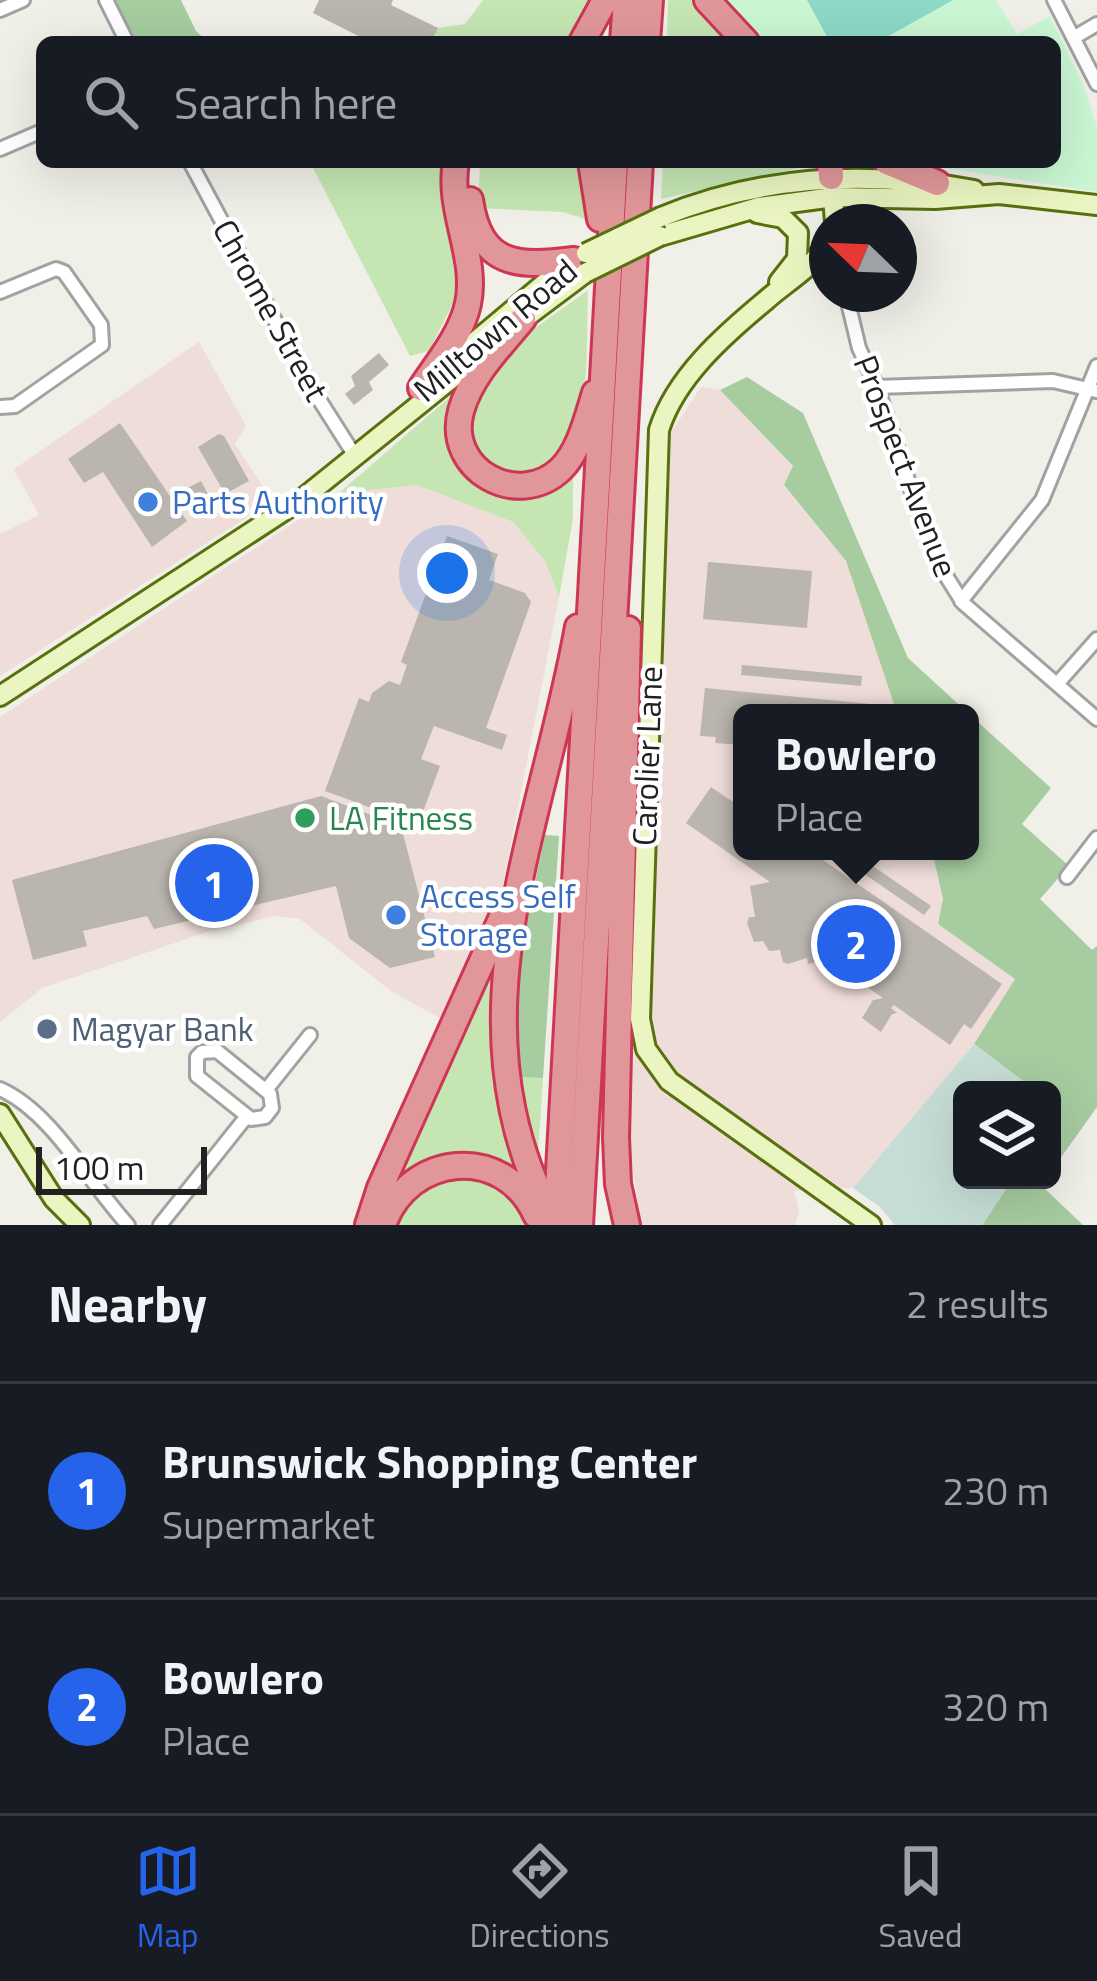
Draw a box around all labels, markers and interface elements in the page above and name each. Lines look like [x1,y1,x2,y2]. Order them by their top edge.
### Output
search box [36,36,1061,168]
text: Search here [174,68,397,136]
icon: search [78,69,144,135]
north arrow [809,204,917,312]
street label: Chrome Street [200,210,342,410]
street label: Milltown Road [402,246,588,414]
street label: Prospect Avenue [841,348,971,584]
place label: Parts Authority [172,477,384,527]
marker: Parts Authority [135,489,161,515]
your location [417,543,477,603]
street label: Carolier Lane [619,665,675,847]
popup [733,704,979,860]
text: Bowlero [775,719,937,787]
text: Place [775,787,863,846]
place label: LA Fitness [329,793,473,843]
marker: LA Fitness [292,805,318,831]
pin: 1 [175,838,253,928]
place label: Access Self Storage [420,871,576,959]
pin: 2 [817,899,895,989]
marker: Access Self Storage [383,902,409,928]
place label: Magyar Bank [71,1004,254,1054]
marker: Magyar Bank [34,1016,60,1042]
map controls [953,1081,1061,1189]
button: layers [953,1081,1061,1189]
scale bar [36,1141,207,1194]
text: 100 m [54,1143,144,1193]
text: Nearby [48,1264,207,1342]
text: 2 results [906,1274,1049,1333]
text: Brunswick Shopping Center [162,1427,697,1495]
text: 1 [76,1461,98,1520]
text: 230 m [942,1461,1049,1520]
text: Supermarket [162,1495,375,1554]
text: Bowlero [162,1643,324,1711]
text: 2 [76,1677,98,1736]
text: 320 m [942,1677,1049,1736]
text: Place [162,1711,250,1770]
tab: Map [135,1838,201,1960]
tab: Directions [470,1838,610,1960]
tab: Saved [879,1838,962,1960]

